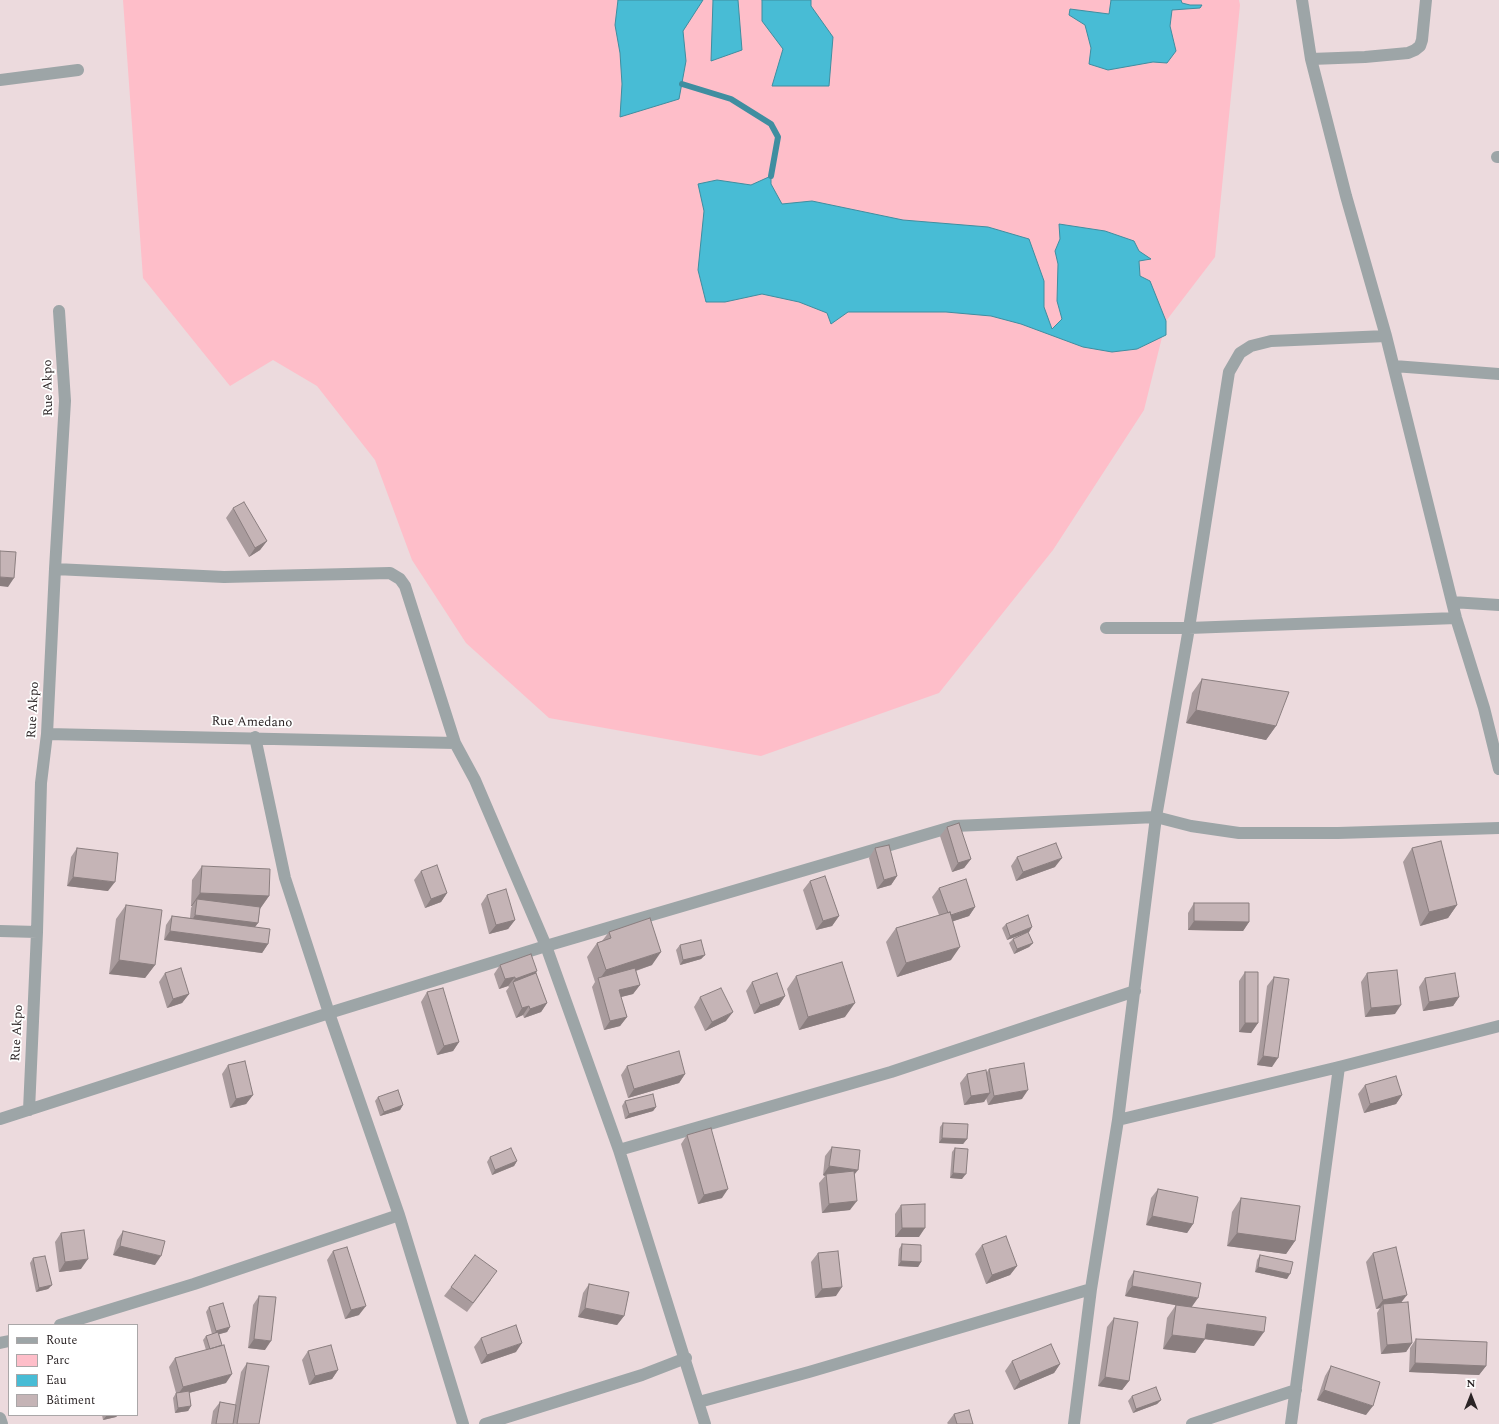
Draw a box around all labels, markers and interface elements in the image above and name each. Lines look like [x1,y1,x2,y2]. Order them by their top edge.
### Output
street label: Rue Akpo [41,359,57,417]
street label: Rue Akpo [25,681,43,739]
street label: Rue Amedano [211,714,293,732]
street label: Rue Akpo [9,1004,27,1062]
legend [8,1324,138,1416]
text: Route [46,1331,77,1350]
text: Parc [46,1351,70,1370]
text: Eau [46,1371,66,1390]
text: N [1467,1375,1475,1392]
north arrow [1451,1376,1491,1416]
text: Bâtiment [46,1391,95,1410]

